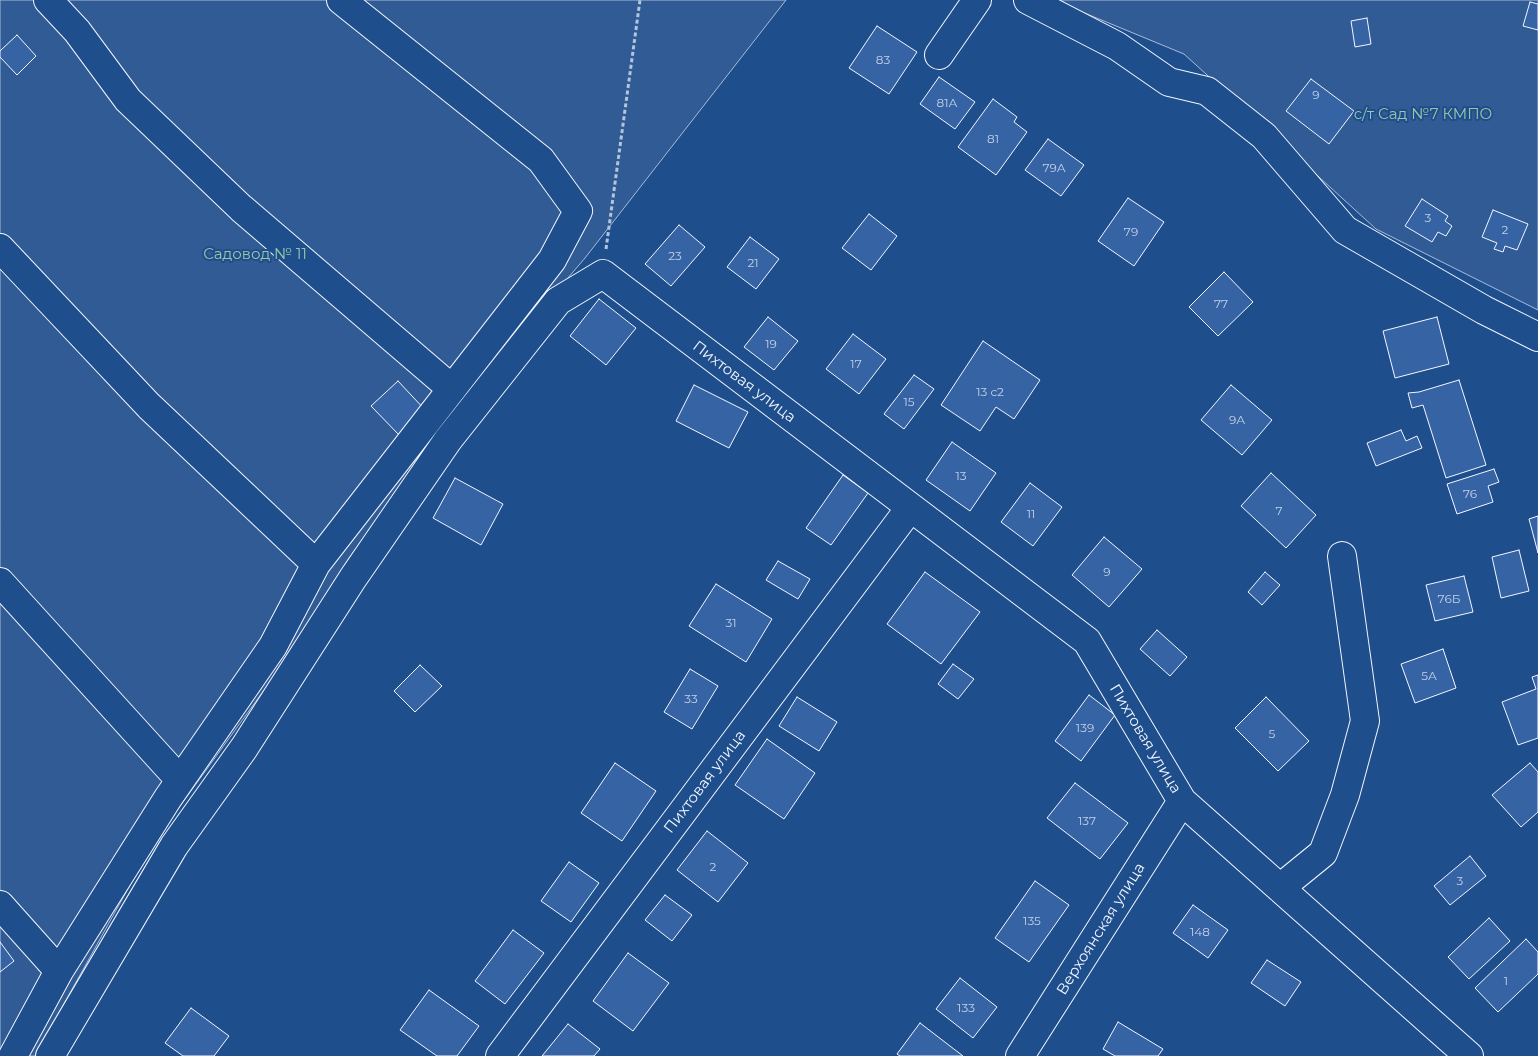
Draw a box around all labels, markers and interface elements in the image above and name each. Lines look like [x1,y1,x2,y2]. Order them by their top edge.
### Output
house number: 83 [876,53,890,67]
house number: 9 [1312,88,1320,102]
house number: 81А [937,96,957,110]
park label: с/т Сад №7 КМПО [1354,106,1492,124]
house number: 81 [987,132,999,146]
house number: 79А [1042,161,1066,175]
house number: 3 [1425,211,1431,225]
house number: 2 [1502,223,1508,237]
house number: 79 [1124,225,1138,239]
park label: Садовод № 11 [203,246,307,264]
house number: 23 [668,249,682,263]
house number: 21 [747,256,759,270]
house number: 77 [1214,297,1228,311]
street label: Пихтовая улица [689,337,799,427]
house number: 19 [765,337,777,351]
house number: 17 [850,357,862,371]
house number: 13 с2 [976,385,1004,399]
house number: 15 [903,395,915,409]
house number: 9А [1229,413,1245,427]
house number: 13 [955,469,967,483]
house number: 76 [1463,487,1477,501]
house number: 7 [1275,504,1283,518]
house number: 11 [1027,507,1035,521]
house number: 9 [1103,565,1111,579]
house number: 76Б [1438,592,1460,606]
house number: 31 [725,616,737,630]
house number: 5А [1421,669,1437,683]
street label: Пихтовая улица [1105,681,1185,797]
house number: 33 [684,692,698,706]
house number: 139 [1076,721,1094,735]
street label: Пихтовая улица [660,727,750,837]
house number: 5 [1269,727,1275,741]
house number: 137 [1078,814,1096,828]
house number: 2 [710,860,716,874]
street label: Верхоянская улица [1053,860,1149,998]
house number: 3 [1457,874,1463,888]
house number: 135 [1023,914,1041,928]
house number: 148 [1190,925,1210,939]
house number: 1 [1504,974,1508,988]
house number: 133 [957,1001,975,1015]

